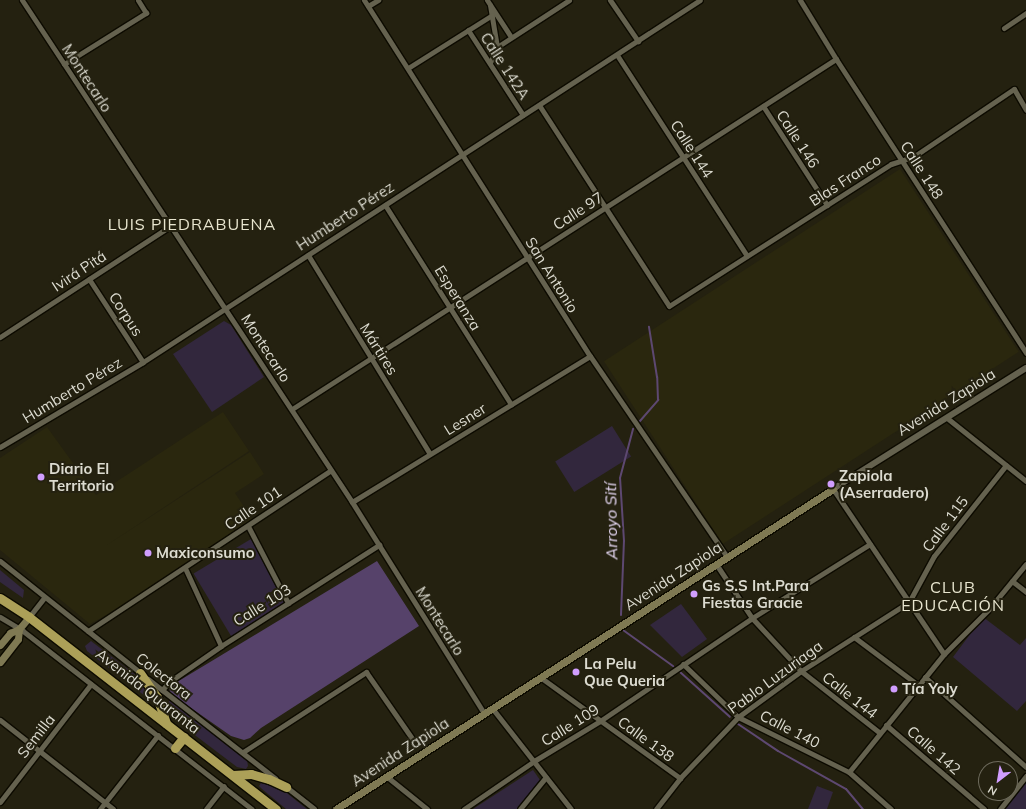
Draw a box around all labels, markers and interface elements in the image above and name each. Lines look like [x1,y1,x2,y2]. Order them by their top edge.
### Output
street label: Calle 142A [477,29,533,103]
street label: Montecarlo [58,41,116,115]
street label: Calle 146 [773,107,823,171]
street label: Calle 144 [667,117,717,181]
street label: Calle 148 [897,138,947,202]
street label: Blas Franco [806,150,884,210]
street label: Humberto Pérez [293,178,397,254]
street label: Calle 97 [550,188,606,234]
district label: LUIS PIEDRABUENA [108,214,276,234]
street label: San Antonio [522,234,582,316]
street label: Ivirá Pitá [48,247,110,295]
street label: Esperanza [431,262,485,334]
street label: Corpus [105,289,147,339]
street label: Montecarlo [237,311,295,385]
street label: Mártires [356,320,402,378]
street label: Humberto Pérez [19,353,125,427]
street label: Avenida Zapiola [894,365,998,439]
street label: Lesner [441,399,489,439]
place label: Diario El Territorio [49,459,114,494]
place label: Zapiola (Aserradero) [839,466,930,501]
marker: Diario El Territorio [36,472,46,482]
marker: Zapiola (Aserradero) [826,479,836,489]
street label: Calle 101 [221,482,285,534]
water label: Arroyo Sití [601,482,621,560]
street label: Calle 115 [918,493,972,555]
street label: Avenida Zapiola [621,538,725,614]
place label: Maxiconsumo [156,544,255,562]
marker: Maxiconsumo [143,548,153,558]
place label: Gs S.S Int.Para Fiestas Gracie [702,576,809,611]
district label: CLUB EDUCACIÓN [901,577,1005,615]
street label: Calle 103 [230,580,294,630]
street label: Montecarlo [412,583,468,659]
marker: Gs S.S Int.Para Fiestas Gracie [689,589,699,599]
street label: Pablo Luzuriaga [724,637,826,717]
street label: Avenida Quaranta [92,645,204,737]
street label: Colectora [133,649,195,703]
place label: La Pelu Que Queria [584,654,665,689]
marker: La Pelu Que Queria [571,667,581,677]
street label: Calle 144 [819,668,881,722]
place label: Tía Yoly [902,680,958,698]
marker: Tía Yoly [889,684,899,694]
street label: Calle 109 [538,700,602,750]
street label: Calle 140 [757,706,823,752]
street label: Semilla [13,711,59,761]
street label: Calle 138 [614,713,678,765]
street label: Avenida Zapiola [348,714,452,790]
street label: Calle 142 [903,722,965,778]
north arrow [978,761,1018,801]
text: N [985,782,1000,799]

